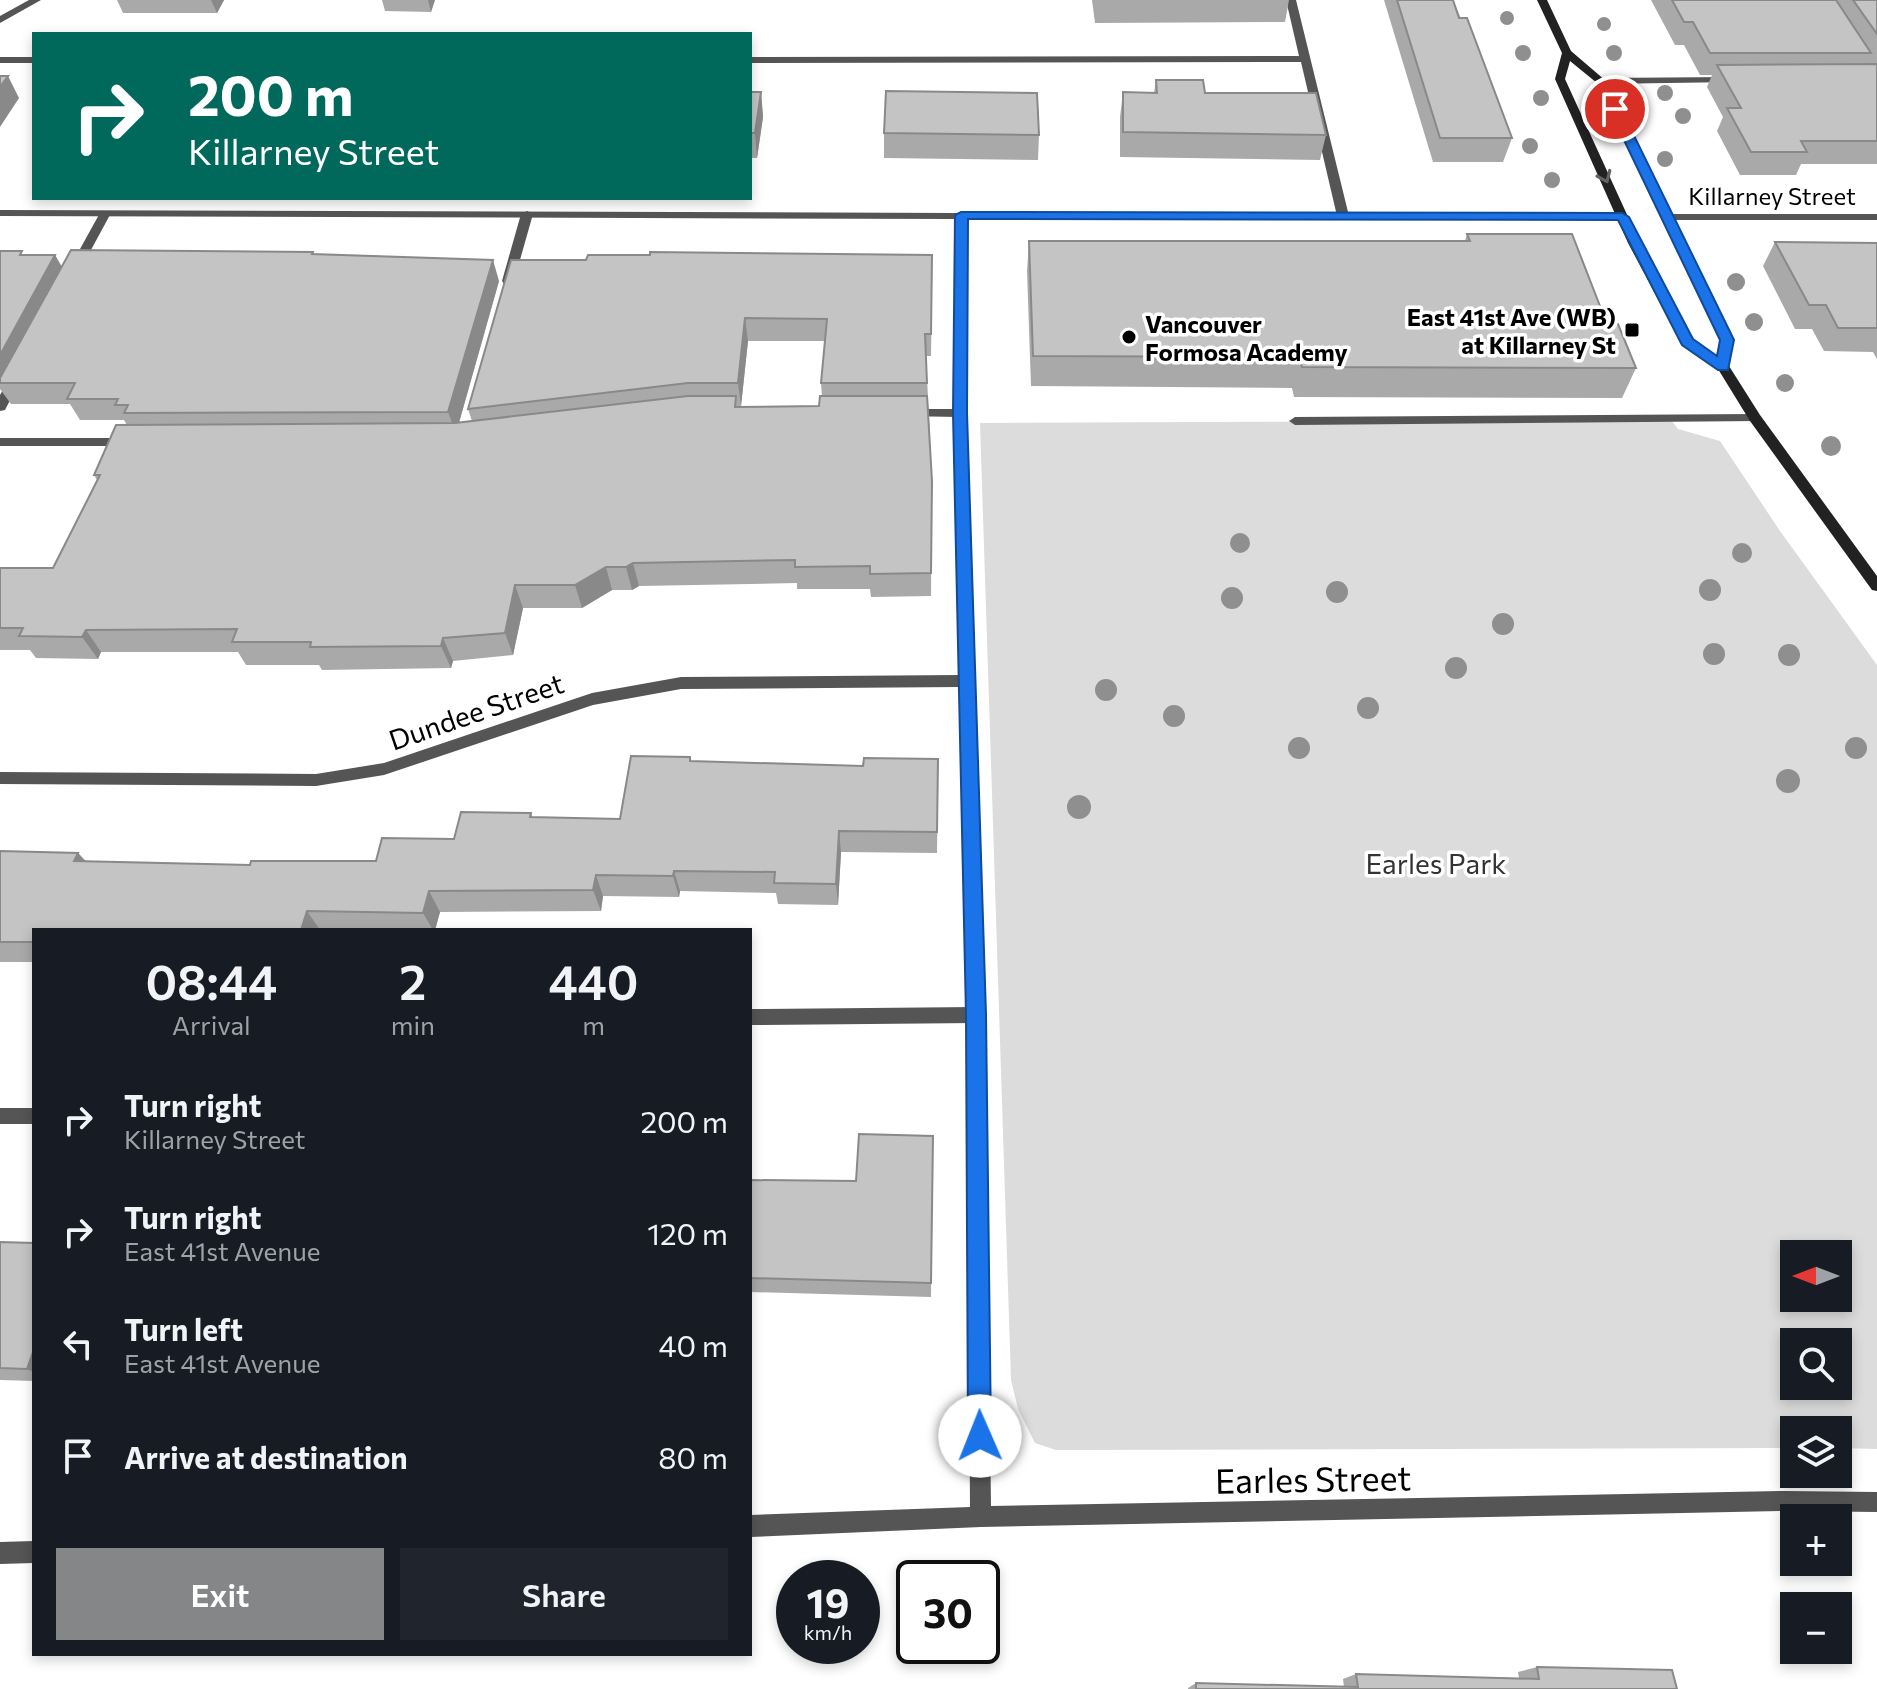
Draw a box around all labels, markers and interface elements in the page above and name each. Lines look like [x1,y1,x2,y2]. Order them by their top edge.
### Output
text: 200 m [188,59,354,128]
icon: right [56,64,160,168]
pin [1581,75,1649,143]
icon: arrive [1593,87,1637,131]
text: Killarney Street [188,128,439,172]
one-way arrow [1595,169,1611,183]
street label: Killarney Street [1688,181,1856,210]
place label: East 41st Ave (WB) at Killarney St [1407,302,1616,359]
place label: Vancouver Formosa Academy [1145,309,1348,366]
marker: East 41st Ave (WB) at Killarney St [1623,321,1641,339]
marker: Vancouver Formosa Academy [1120,328,1138,346]
street label: Dundee Street [384,665,568,757]
park label: Earles Park [1365,846,1507,880]
text: 08:44 [145,951,277,1010]
text: 2 [399,951,426,1010]
text: 440 [548,951,639,1010]
text: Arrival [172,1009,251,1040]
text: min [391,1009,435,1040]
text: m [582,1009,605,1040]
text: Turn right [124,1086,261,1123]
icon: right [56,1098,100,1142]
text: 200 m [640,1102,728,1139]
text: Killarney Street [124,1123,306,1154]
text: Turn right [124,1198,261,1235]
icon: right [56,1210,100,1254]
text: 120 m [647,1214,728,1251]
text: East 41st Avenue [124,1235,320,1266]
north arrow [1780,1240,1852,1312]
map controls [1780,1240,1852,1664]
text: Turn left [124,1310,243,1347]
icon: left [56,1322,100,1366]
text: 40 m [659,1326,728,1363]
button: search [1780,1328,1852,1400]
text: East 41st Avenue [124,1347,320,1378]
position arrow [938,1394,1022,1478]
button: layers [1780,1416,1852,1488]
icon: arrive [56,1434,100,1478]
text: Arrive at destination [124,1438,408,1475]
text: 80 m [658,1438,728,1475]
street label: Earles Street [1215,1455,1411,1501]
button: + [1780,1504,1852,1576]
button: Exit [56,1548,384,1640]
button: Share [400,1548,728,1640]
speed limit sign: 30 [896,1560,1000,1664]
text: 19 [807,1577,849,1626]
button: − [1780,1592,1852,1664]
text: km/h [804,1620,852,1644]

